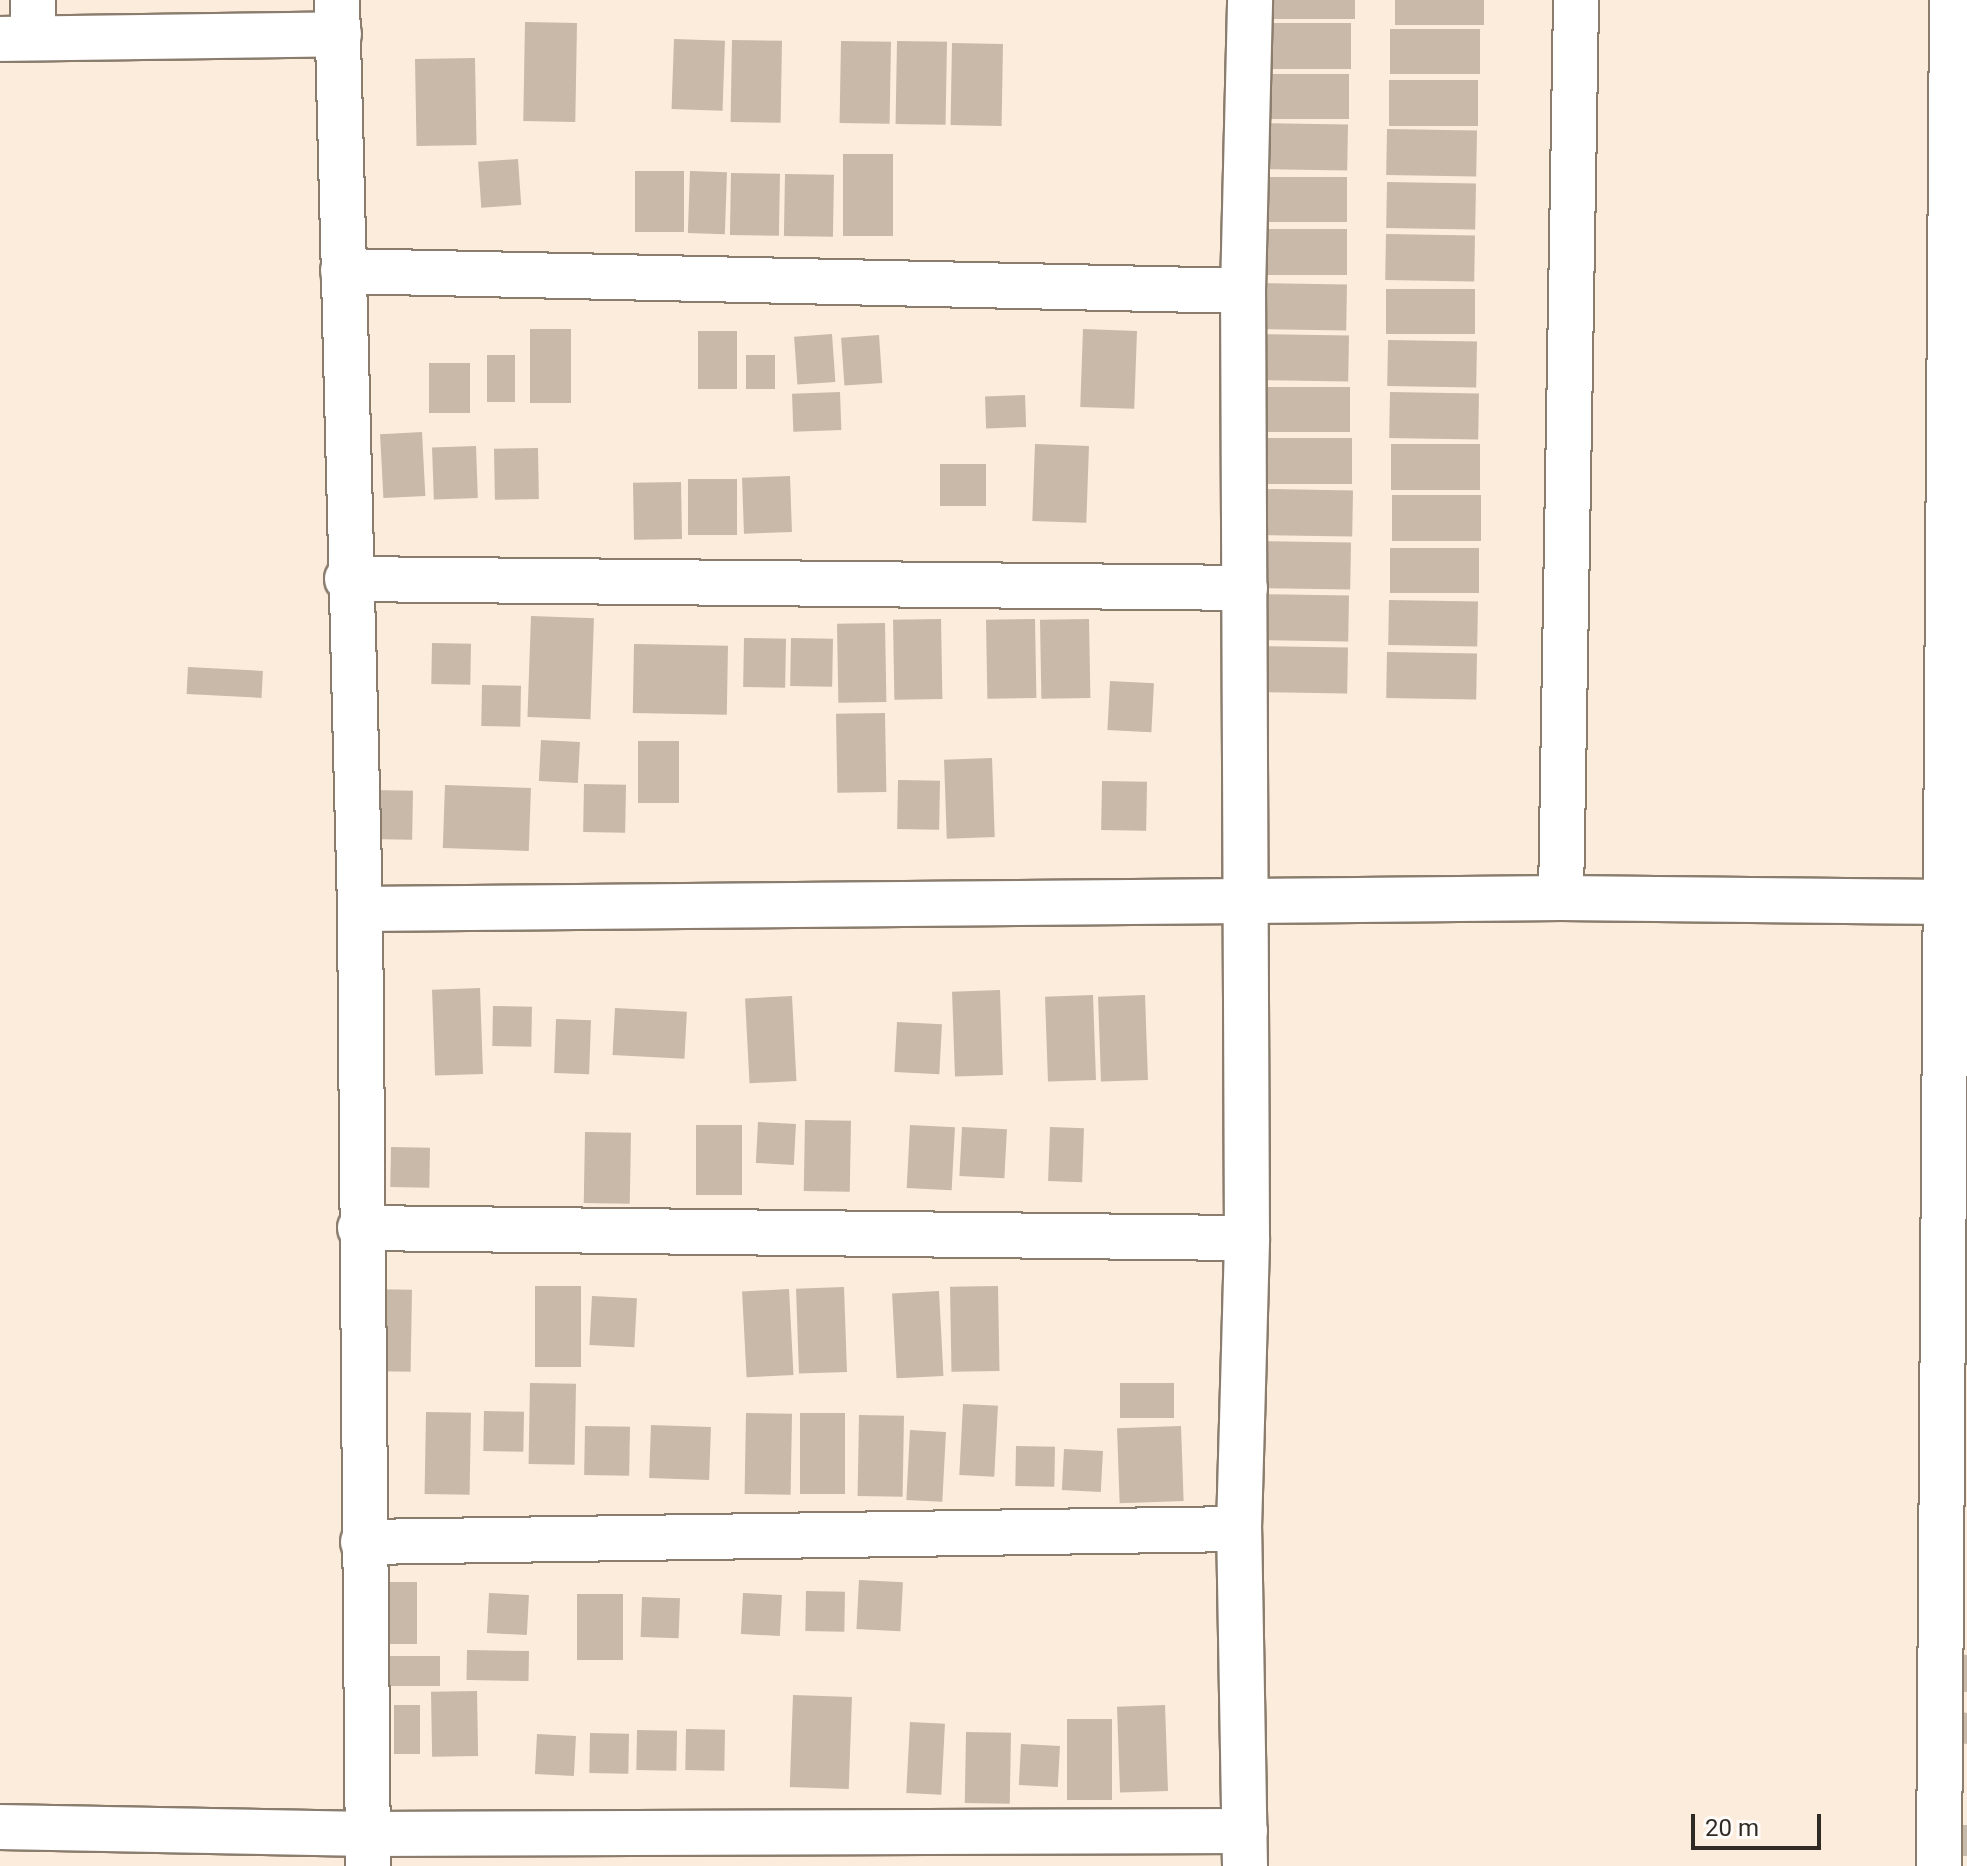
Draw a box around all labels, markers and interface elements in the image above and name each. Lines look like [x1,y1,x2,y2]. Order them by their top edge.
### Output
scale bar [1695,1798,1825,1848]
text: 20 m [1705,1814,1759,1842]

